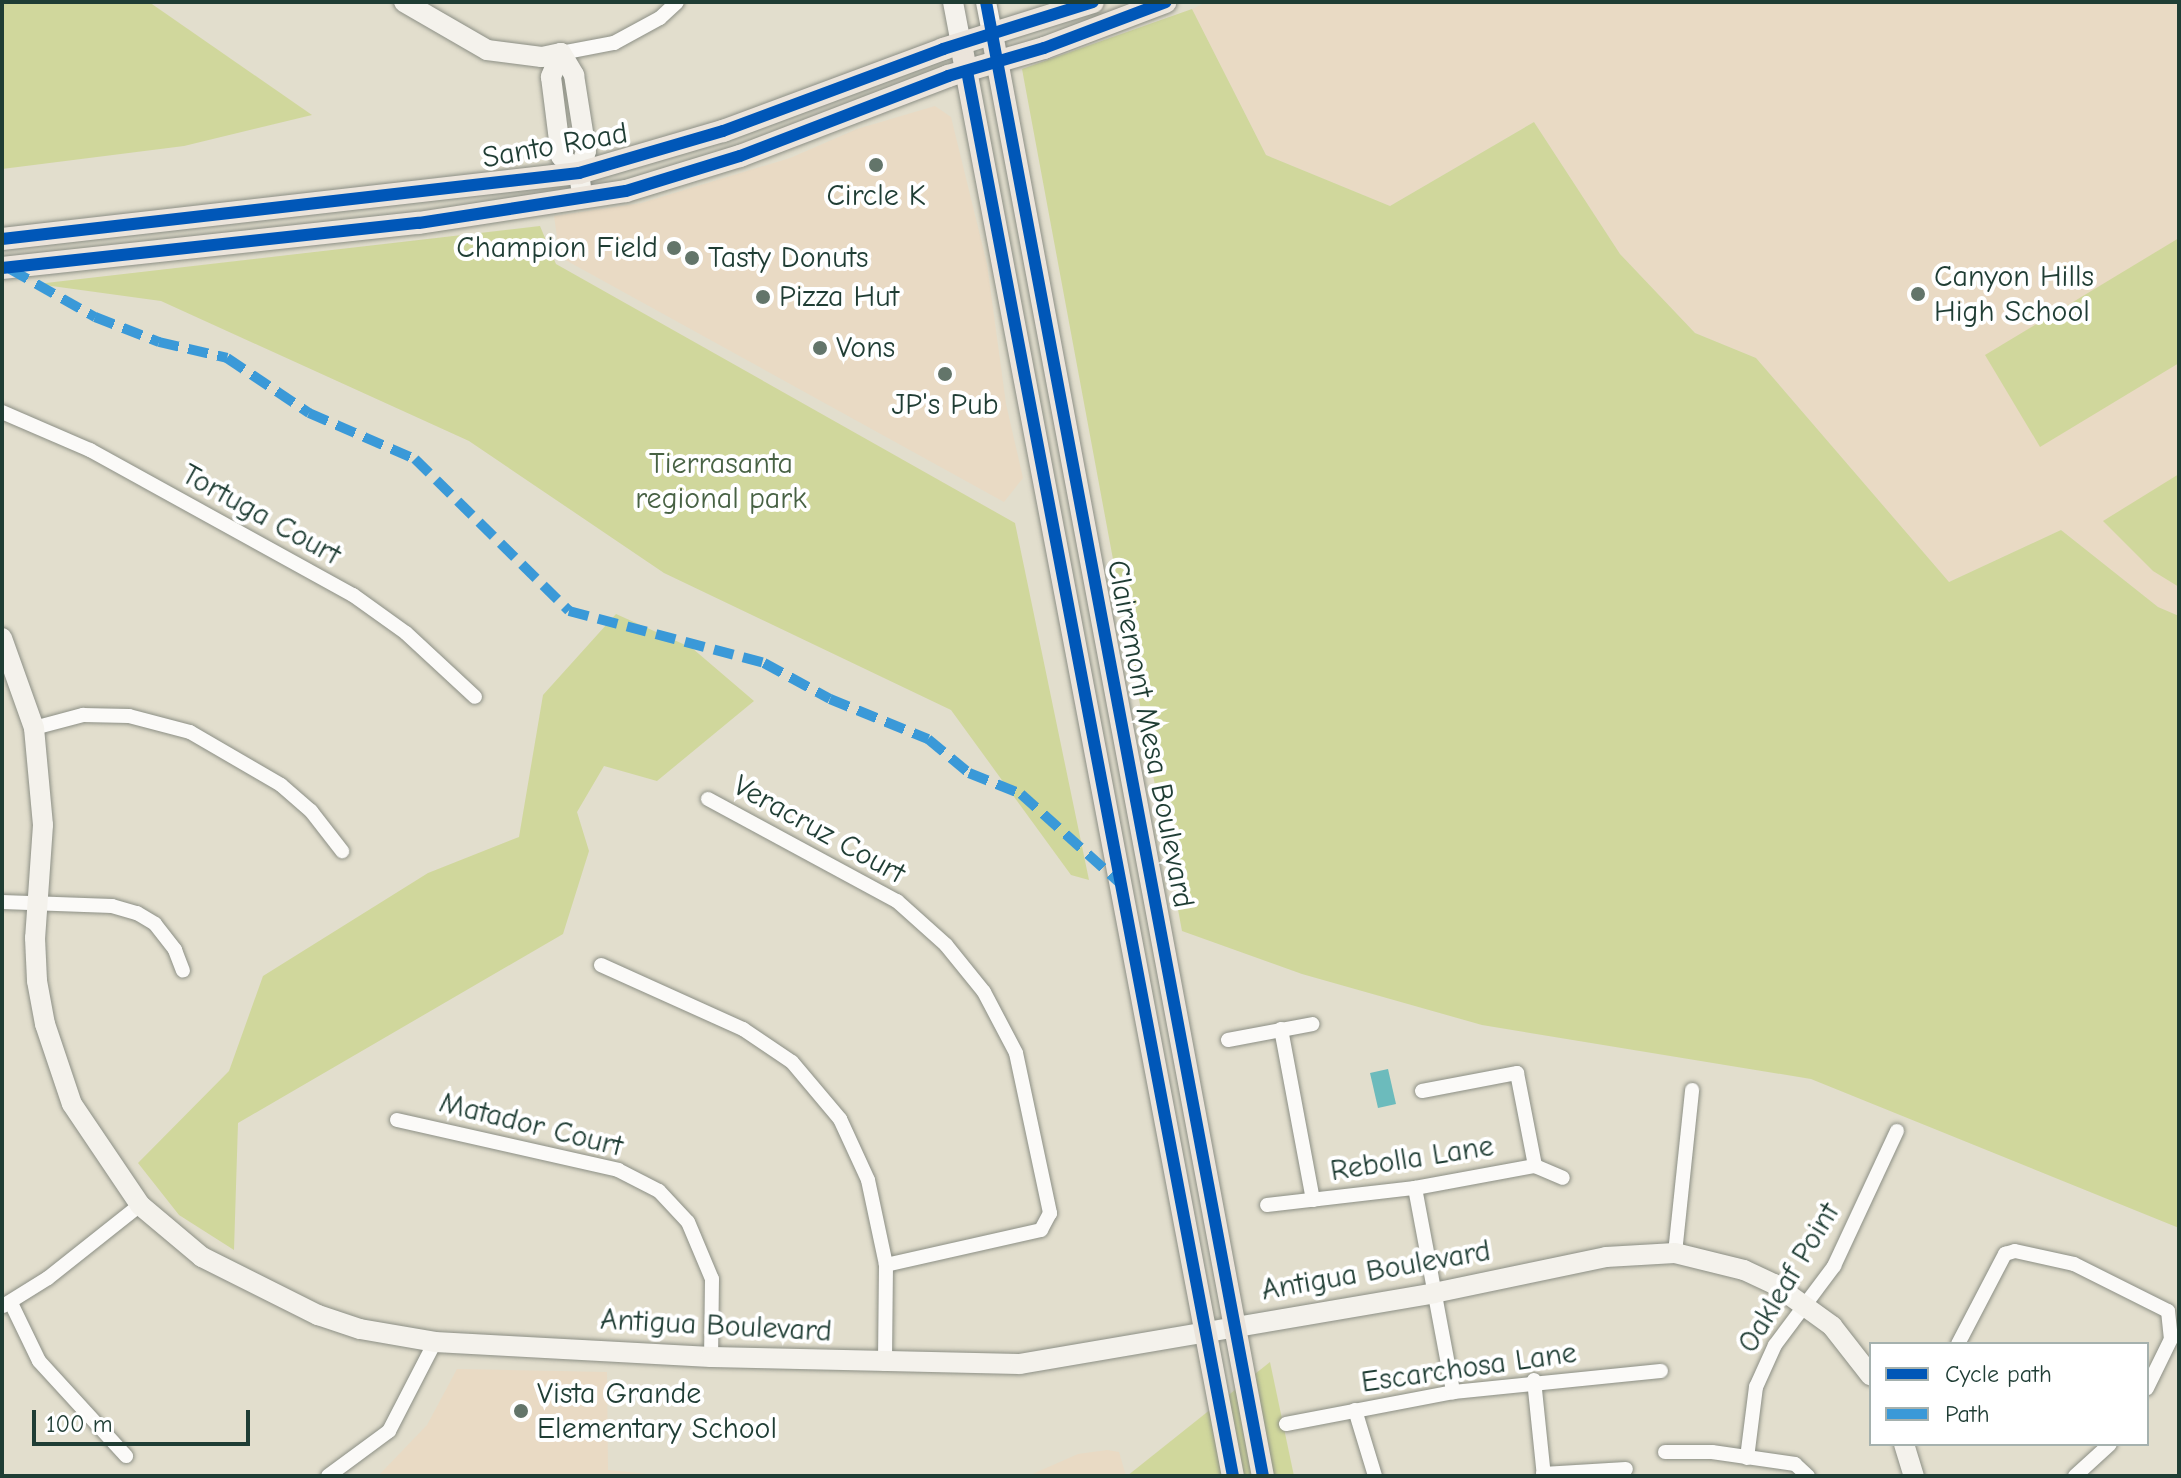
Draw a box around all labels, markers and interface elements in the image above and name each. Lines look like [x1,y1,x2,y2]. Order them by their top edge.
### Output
street label: Santo Road [479,116,631,176]
marker: Circle K [867,156,885,174]
place label: Circle K [826,178,926,214]
place label: Champion Field [456,230,658,266]
marker: Champion Field [665,239,683,257]
place label: Tasty Donuts [708,240,869,276]
marker: Tasty Donuts [683,249,701,267]
place label: Canyon Hills High School [1934,259,2094,330]
place label: Pizza Hut [779,279,899,315]
marker: Canyon Hills High School [1909,285,1927,303]
marker: Pizza Hut [754,288,772,306]
place label: Vons [836,330,895,366]
marker: Vons [811,339,829,357]
marker: JP's Pub [936,365,954,383]
place label: JP's Pub [891,387,999,423]
park label: Tierrasanta regional park [635,446,807,516]
street label: Tortuga Court [175,457,347,573]
street label: Clairemont Mesa Boulevard [1099,557,1201,911]
street label: Veracruz Court [727,768,911,892]
street label: Matador Court [436,1085,626,1165]
street label: Rebolla Lane [1328,1128,1496,1190]
street label: Oakleaf Point [1730,1197,1848,1359]
street label: Antigua Boulevard [1259,1233,1493,1309]
street label: Antigua Boulevard [599,1302,833,1350]
street label: Escarchosa Lane [1359,1335,1579,1401]
legend [1869,1342,2149,1446]
text: Cycle path [1945,1360,2052,1388]
place label: Vista Grande Elementary School [537,1376,777,1446]
scale bar [36,1394,254,1444]
text: Path [1945,1400,1990,1428]
marker: Vista Grande Elementary School [512,1402,530,1420]
text: 100 m [46,1410,113,1438]

